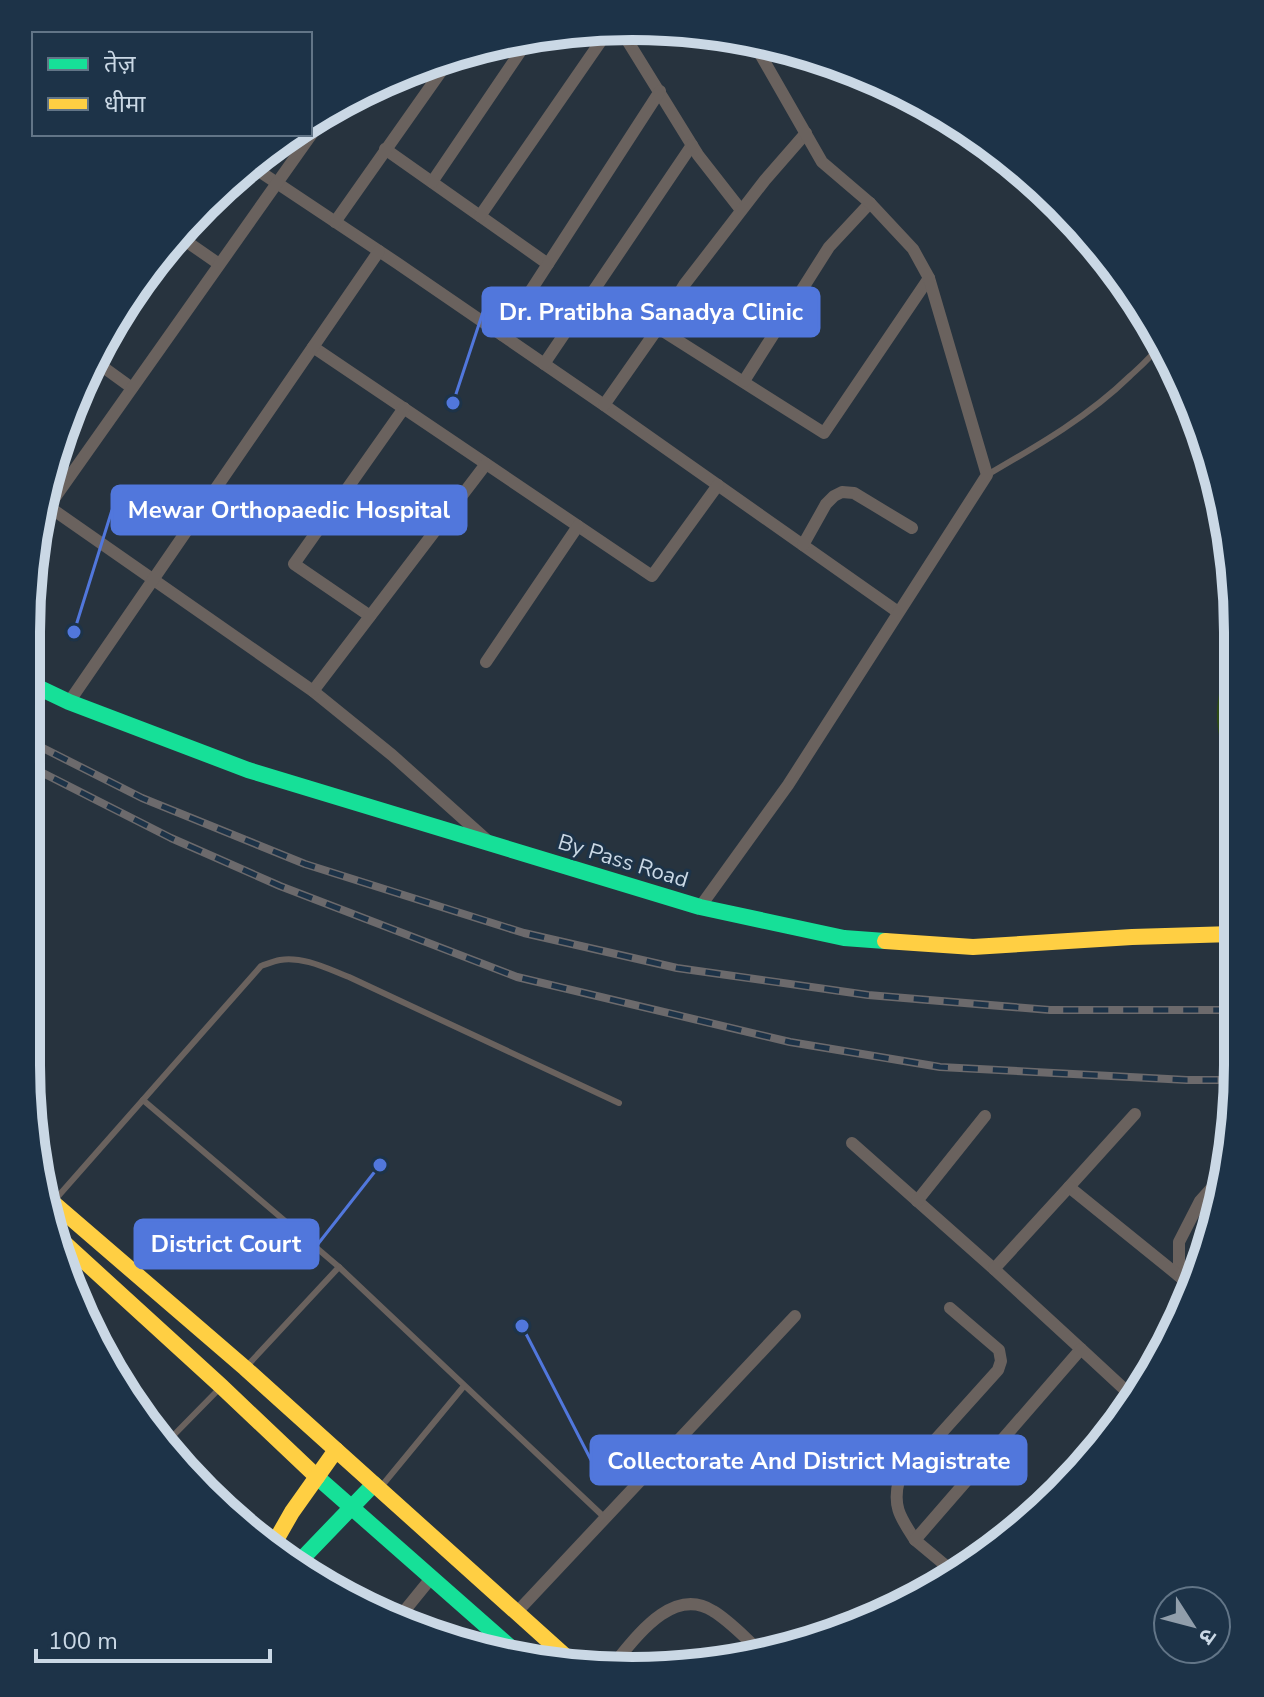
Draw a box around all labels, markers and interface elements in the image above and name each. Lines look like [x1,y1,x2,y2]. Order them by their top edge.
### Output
legend [32,32,312,136]
text: तेज़ [104,48,137,80]
text: धीमा [104,88,146,120]
callout: Dr. Pratibha Sanadya Clinic [483,288,819,336]
text: Dr. Pratibha Sanadya Clinic [499,296,804,328]
callout: Mewar Orthopaedic Hospital [112,486,466,534]
text: Mewar Orthopaedic Hospital [128,494,451,526]
street label: By Pass Road [554,827,692,895]
callout: District Court [135,1220,318,1268]
text: District Court [151,1228,302,1260]
callout: Collectorate And District Magistrate [591,1436,1026,1484]
text: Collectorate And District Magistrate [607,1445,1011,1477]
north arrow [1152,1585,1232,1665]
scale bar [36,1613,270,1663]
text: उ [1191,1622,1223,1651]
text: 100 m [48,1625,118,1657]

